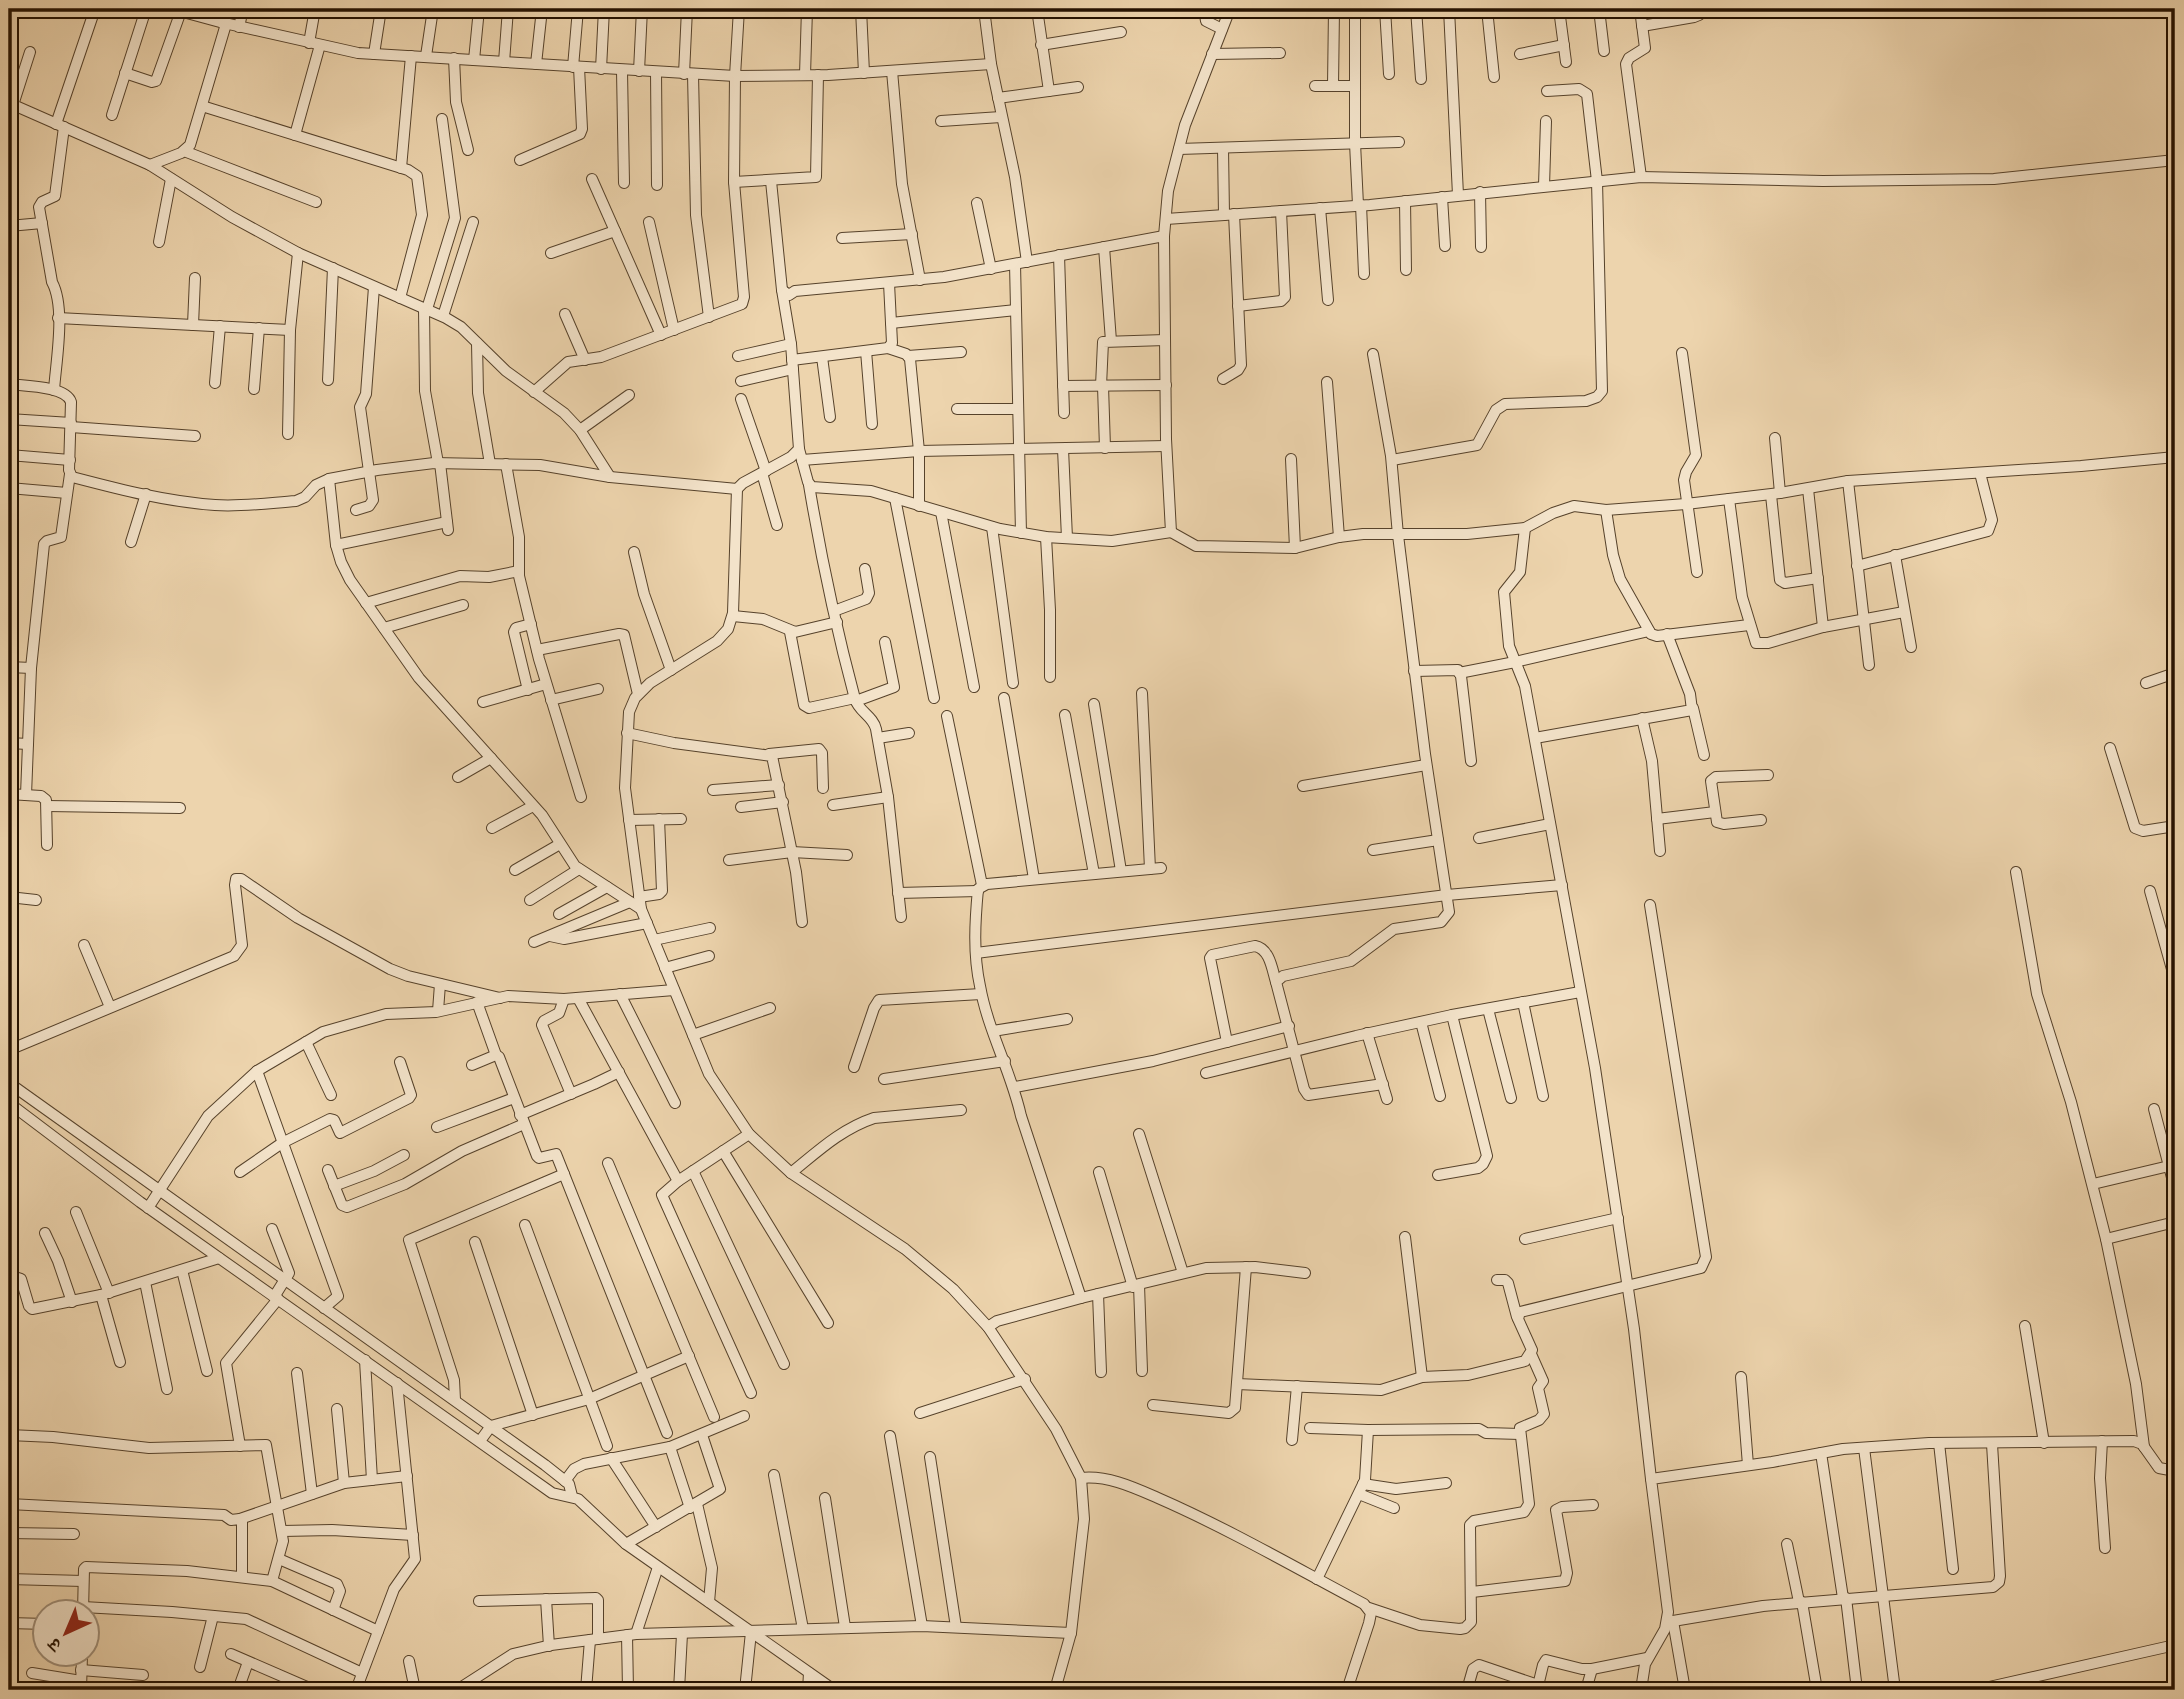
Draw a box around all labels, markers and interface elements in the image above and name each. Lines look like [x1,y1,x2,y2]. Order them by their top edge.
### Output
north arrow [32,1598,102,1668]
text: उ [42,1632,67,1658]

